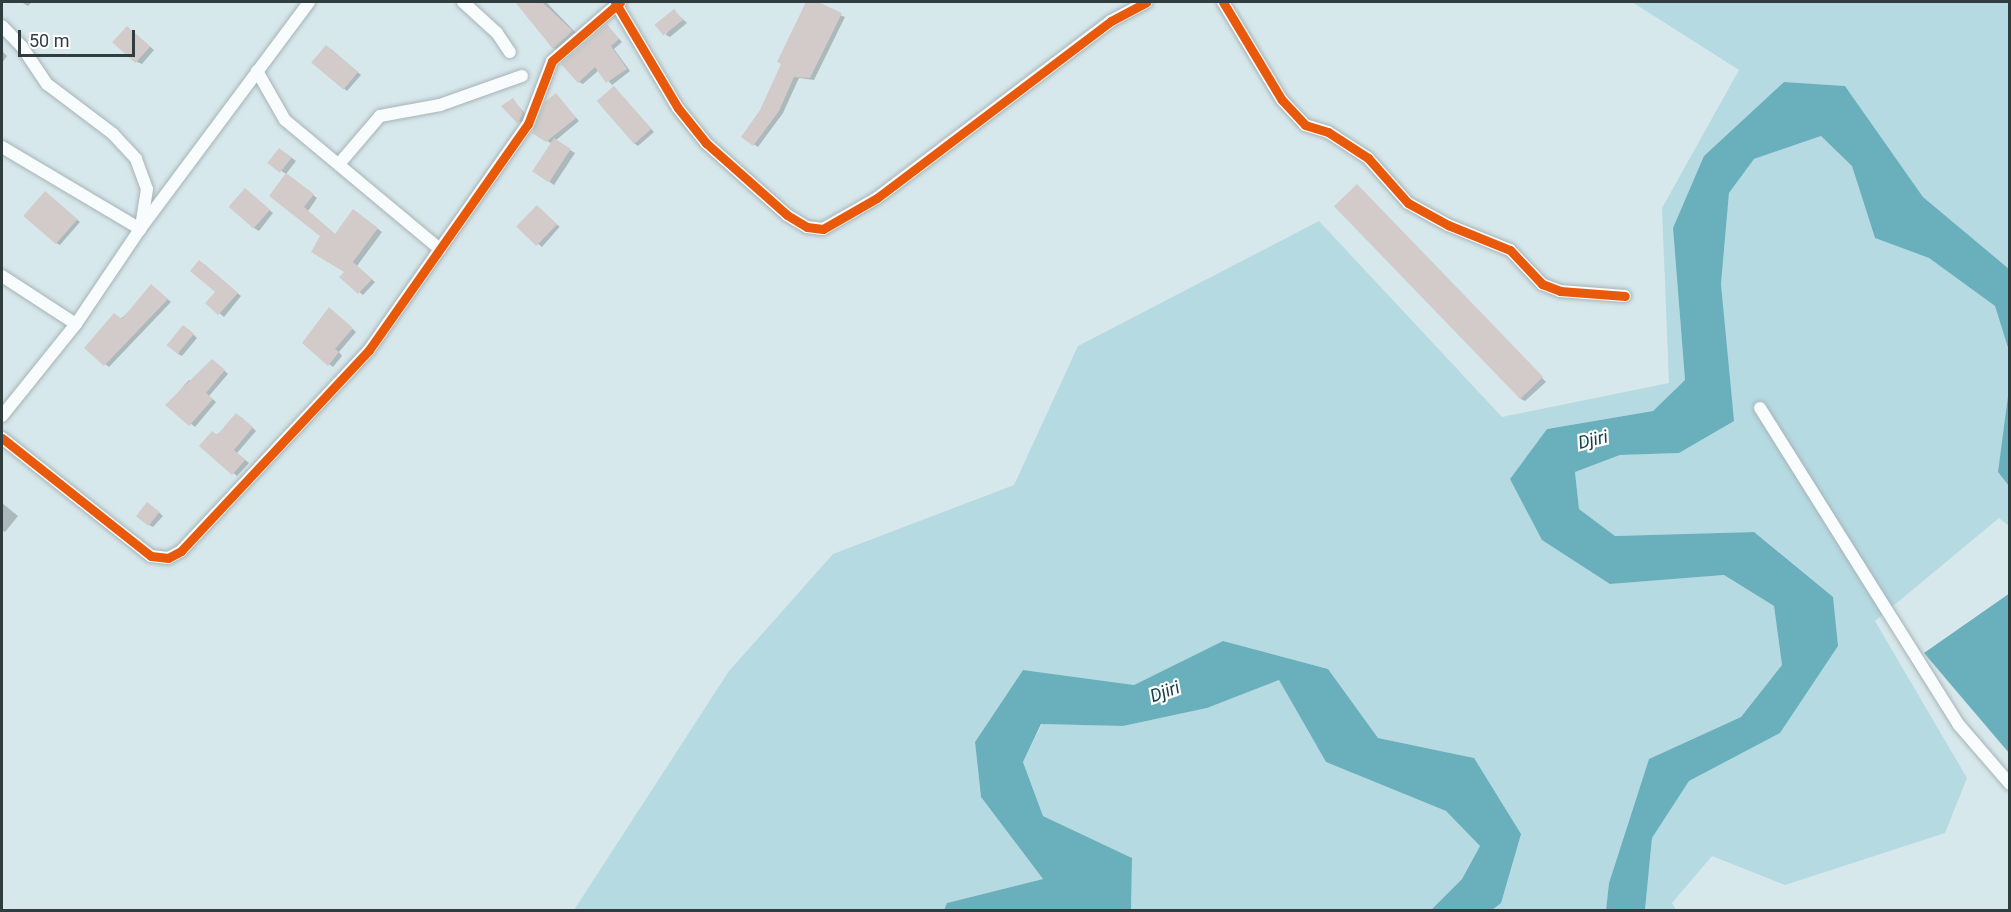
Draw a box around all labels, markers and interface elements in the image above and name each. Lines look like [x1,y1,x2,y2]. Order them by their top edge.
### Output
scale bar [21,18,138,56]
text: 50 m [29,30,69,51]
water label: Djiri [1576,426,1610,454]
water label: Djiri [1147,677,1183,707]

